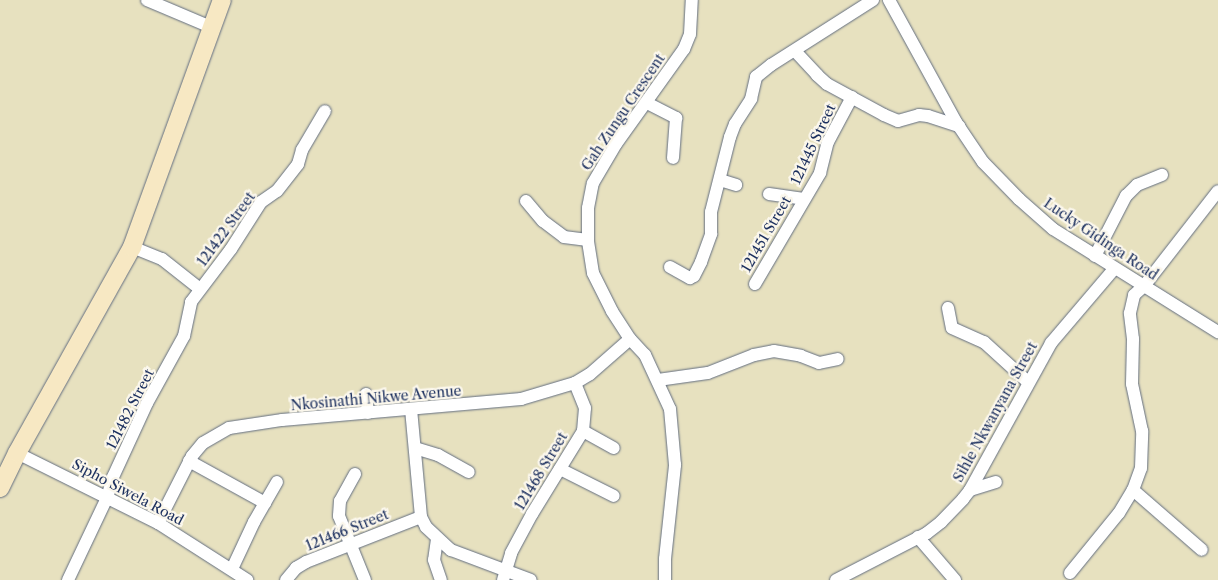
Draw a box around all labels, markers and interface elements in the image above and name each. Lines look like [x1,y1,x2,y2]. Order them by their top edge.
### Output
street label: Gah Zungu Crescent [578,51,668,173]
street label: 121445 Street [787,101,839,187]
street label: 121422 Street [194,189,258,269]
street label: 121451 Street [738,193,794,275]
street label: Lucky Gidinga Road [1040,194,1162,284]
street label: Sihle Nkwanyana Street [949,339,1041,485]
street label: 121482 Street [103,366,157,452]
street label: Nkosinathi Nikwe Avenue [290,382,462,414]
street label: 121468 Street [511,429,571,513]
street label: Sipho Siwela Road [69,456,187,528]
street label: 121466 Street [303,506,391,554]

